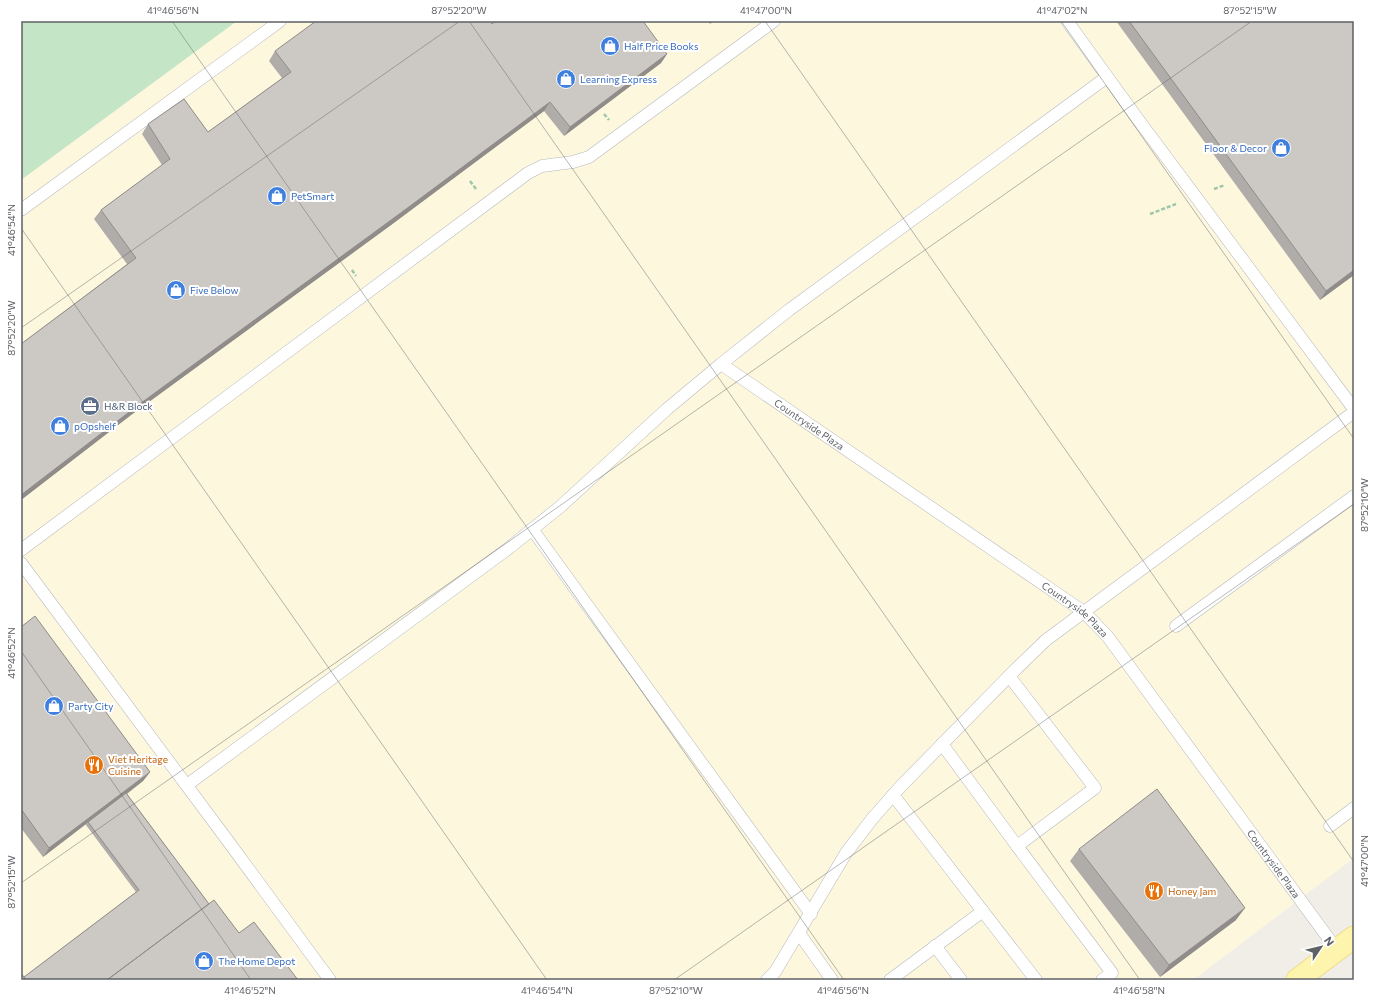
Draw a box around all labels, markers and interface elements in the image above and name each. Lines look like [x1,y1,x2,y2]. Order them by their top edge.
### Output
text: 41°46'56"N [147,4,199,16]
text: 87°52'20"W [431,4,487,16]
text: 41°47'00"N [740,4,792,16]
text: 41°47'02"N [1036,4,1088,16]
text: 87°52'15"W [1223,4,1277,16]
shop icon: Half Price Books [599,35,621,57]
place label: Half Price Books [624,40,699,52]
shop icon: Learning Express [555,68,577,90]
place label: Learning Express [580,73,657,85]
shop icon: Floor & Decor [1270,137,1292,159]
place label: Floor & Decor [1204,142,1267,154]
shop icon: PetSmart [266,185,288,207]
place label: PetSmart [291,190,334,202]
text: 41°46'54"N [5,204,17,256]
shop icon: Five Below [165,279,187,301]
place label: Five Below [190,284,239,296]
text: 87°52'20"W [5,300,17,356]
office icon: H&R Block [79,395,101,417]
street label: Countryside Plaza [772,396,847,452]
place label: H&R Block [104,400,153,412]
shop icon: pOpshelf [49,415,71,437]
place label: pOpshelf [74,420,116,432]
text: 87°52'10"W [1358,478,1370,532]
street label: Countryside Plaza [1040,579,1111,639]
text: 41°46'52"N [5,627,17,679]
shop icon: Party City [43,695,65,717]
place label: Party City [68,700,113,712]
place label: Viet Heritage Cuisine [108,753,168,777]
restaurant icon: Viet Heritage Cuisine [83,754,105,776]
street label: Countryside Plaza [1245,827,1303,900]
text: 41°47'00"N [1358,835,1370,887]
text: 87°52'15"W [5,855,17,909]
restaurant icon: Honey Jam [1143,880,1165,902]
place label: Honey Jam [1168,885,1216,897]
north arrow [1301,927,1341,967]
text: N [1322,934,1337,948]
shop icon: The Home Depot [193,950,215,972]
place label: The Home Depot [218,955,295,967]
text: 41°46'52"N [224,984,276,996]
text: 41°46'54"N [521,984,573,996]
text: 87°52'10"W [649,984,703,996]
text: 41°46'56"N [817,984,869,996]
text: 41°46'58"N [1113,984,1165,996]

